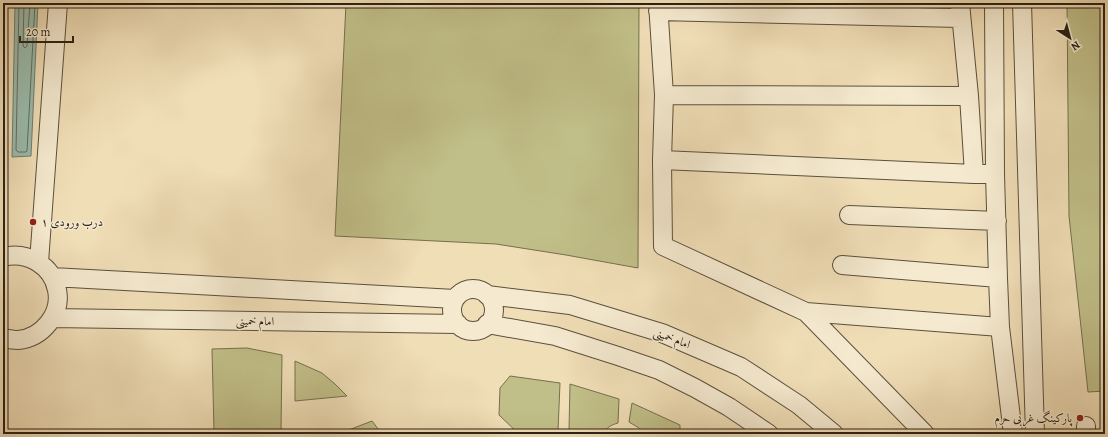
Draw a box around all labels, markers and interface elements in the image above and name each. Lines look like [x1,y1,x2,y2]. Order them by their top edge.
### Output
scale bar [20,18,73,44]
north arrow [1050,18,1090,58]
text: 20 m [26,24,50,40]
text: N [1068,37,1083,54]
place label: درب ورودی ۱ [41,214,103,230]
marker: درب ورودی ۱ [28,217,38,227]
street label: امام خمینی [236,313,275,332]
street label: امام خمینی [650,324,693,355]
place label: پارکینگ غربی حرم [995,410,1073,429]
marker: پارکینگ غربی حرم [1075,413,1085,423]

